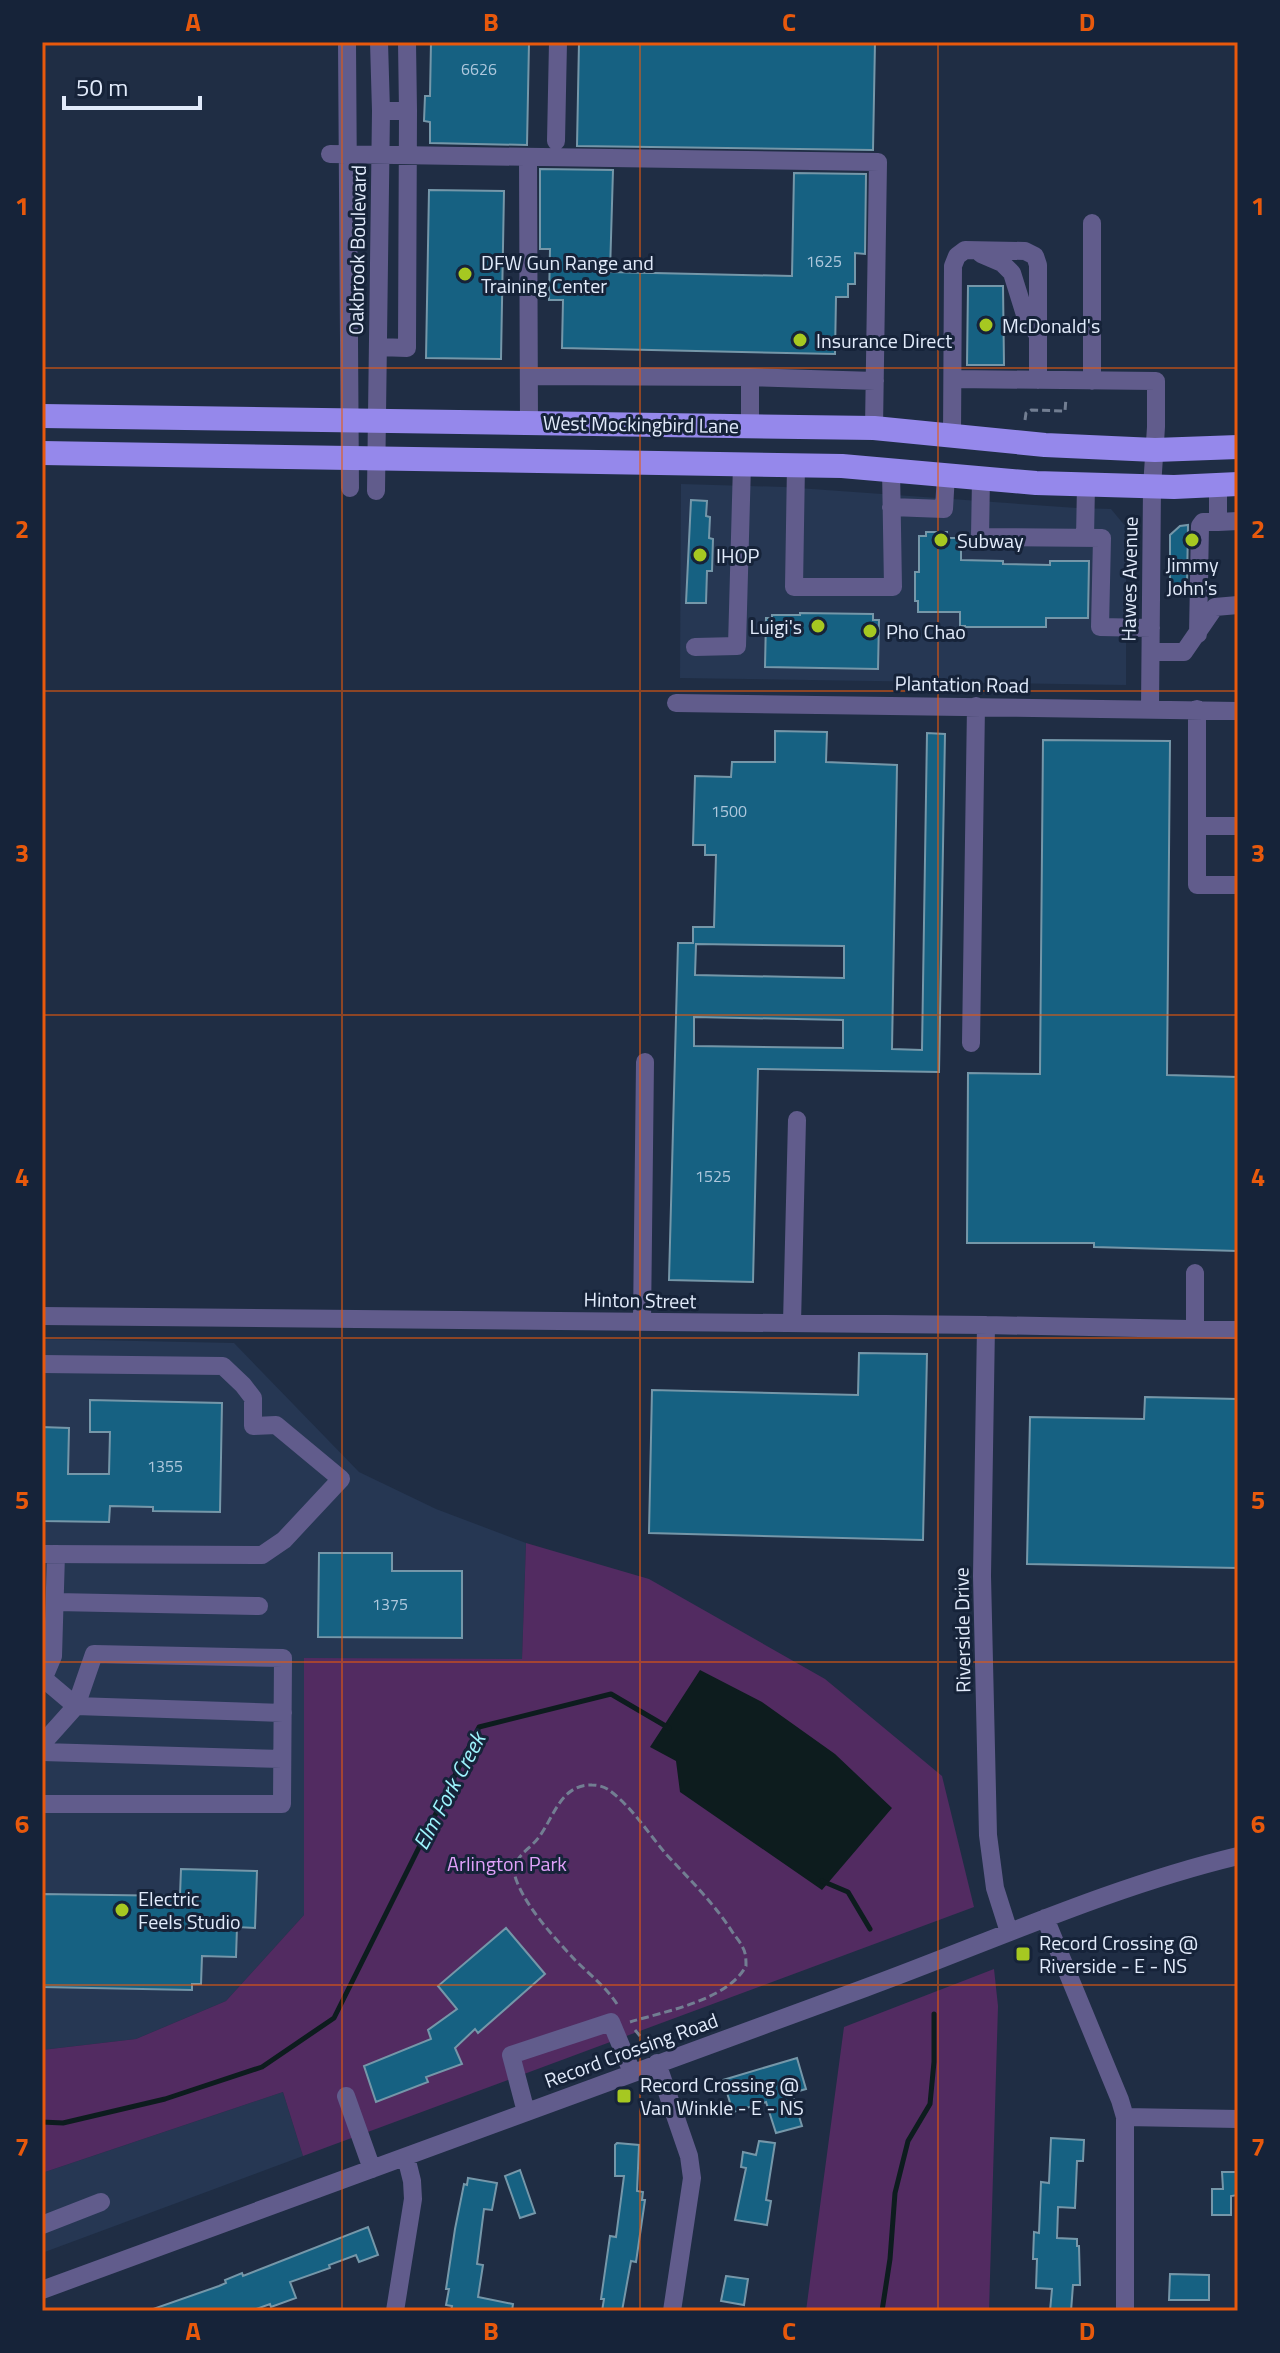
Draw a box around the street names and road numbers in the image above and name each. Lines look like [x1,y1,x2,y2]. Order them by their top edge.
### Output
street label: Oakbrook Boulevard [340,165,374,335]
street label: West Mockingbird Lane [543,407,739,441]
street label: Hawes Avenue [1112,516,1146,642]
street label: Plantation Road [894,667,1030,701]
street label: Hinton Street [583,1284,697,1316]
street label: Riverside Drive [945,1567,979,1693]
street label: Record Crossing Road [540,2004,722,2096]

